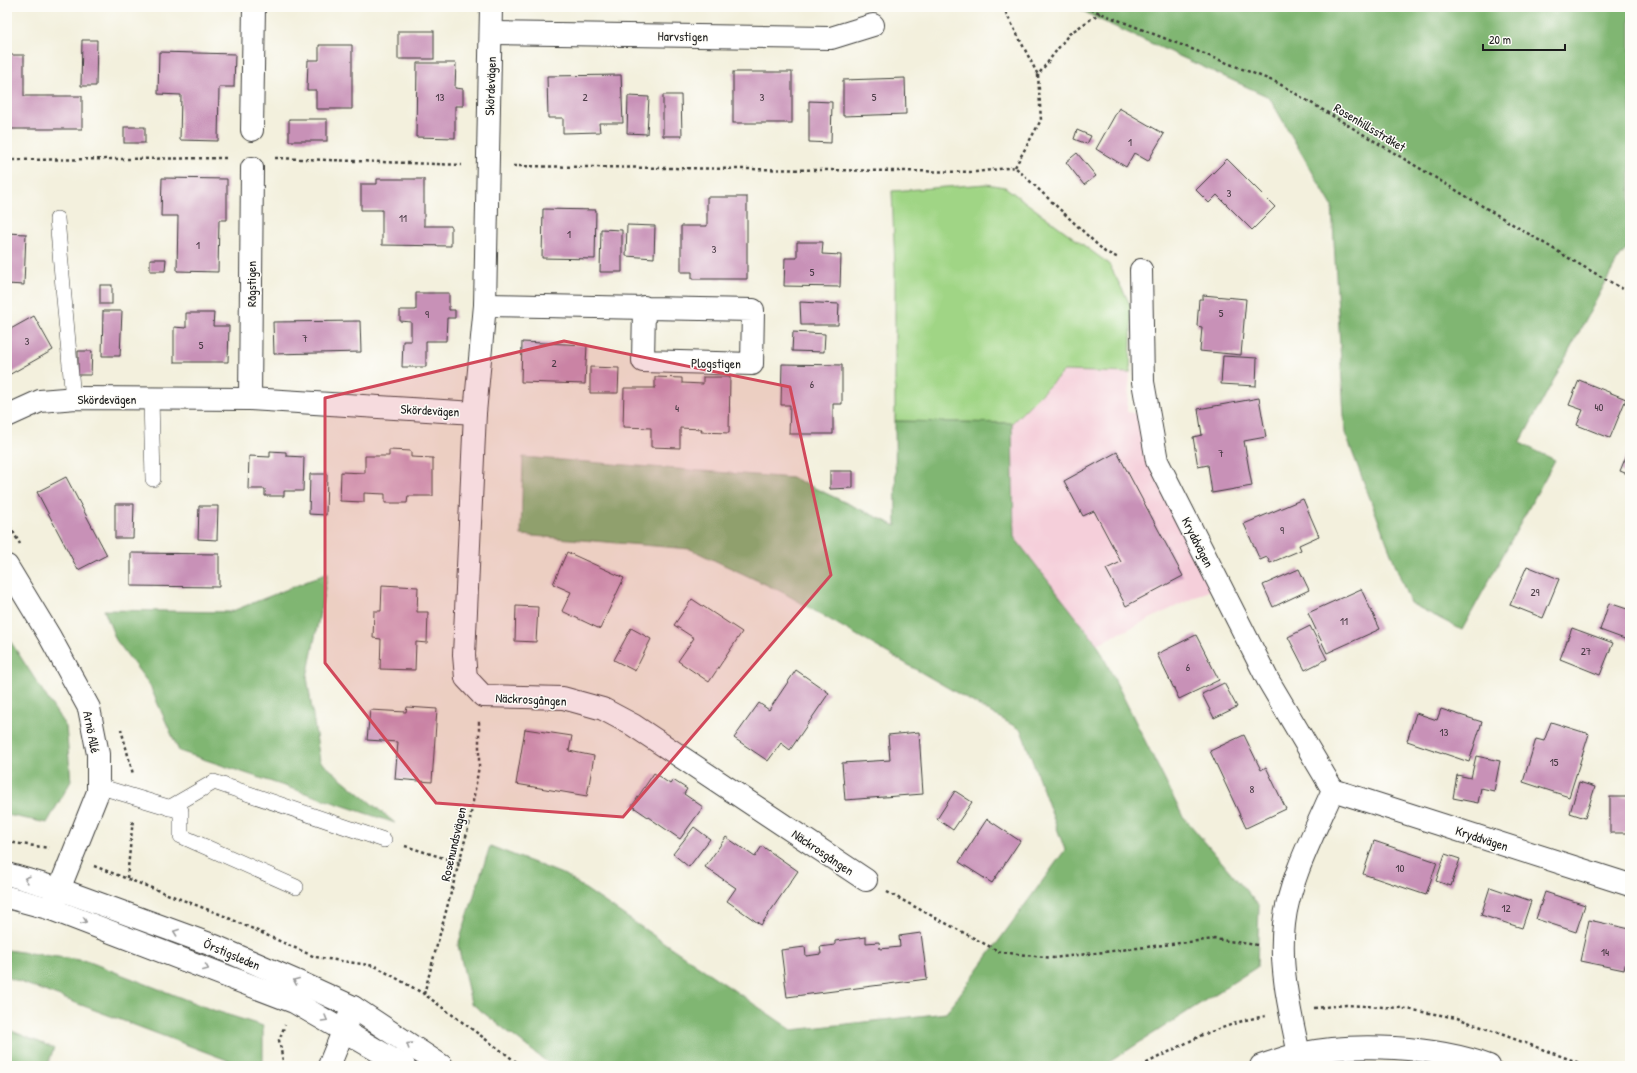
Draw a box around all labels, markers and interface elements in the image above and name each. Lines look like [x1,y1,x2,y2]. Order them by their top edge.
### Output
scale bar [1483,26,1565,52]
street label: Harvstigen [658,27,709,45]
text: 20 m [1489,31,1511,48]
street label: Skördevägen [480,56,500,116]
house number: 13 [436,90,445,104]
house number: 2 [582,90,588,104]
house number: 3 [760,90,765,104]
house number: 5 [872,90,877,104]
street label: Rosenhillsstråket [1331,98,1410,156]
house number: 1 [1128,135,1132,149]
house number: 3 [1227,186,1232,200]
house number: 11 [399,211,407,225]
house number: 1 [567,227,571,241]
house number: 1 [196,238,200,252]
house number: 3 [712,242,717,256]
street label: Rågstigen [242,261,260,307]
house number: 5 [810,265,815,279]
house number: 5 [1219,306,1224,320]
house number: 9 [425,307,429,321]
house number: 7 [302,331,308,345]
house number: 3 [25,334,30,348]
house number: 5 [199,338,204,352]
street label: Plogstigen [691,354,741,372]
house number: 2 [551,356,557,370]
house number: 6 [810,377,815,391]
street label: Skördevägen [78,390,137,408]
street label: Skördevägen [400,399,460,421]
house number: 40 [1594,400,1604,414]
house number: 4 [675,401,679,415]
house number: 7 [1218,446,1224,460]
street label: Kryddvägen [1178,514,1218,571]
house number: 9 [1280,523,1284,537]
house number: 29 [1530,585,1540,599]
house number: 11 [1340,614,1348,628]
house number: 27 [1581,644,1591,658]
house number: 6 [1186,660,1191,674]
street label: Näckrosgången [495,688,567,710]
street label: Arnö Allé [79,709,105,755]
house number: 13 [1440,725,1449,739]
house number: 15 [1550,755,1559,769]
house number: 8 [1250,782,1255,796]
street label: Rosenundsvägen [436,805,470,883]
street label: Kryddvägen [1453,821,1511,855]
street label: Näckrosgången [788,825,858,879]
house number: 10 [1396,861,1405,875]
one-way arrow [24,876,30,884]
house number: 12 [1501,901,1511,915]
one-way arrow [80,917,87,925]
one-way arrow [173,928,180,936]
street label: Örstigsleden [201,934,263,974]
house number: 14 [1601,945,1609,959]
one-way arrow [202,963,209,971]
one-way arrow [293,978,301,986]
one-way arrow [320,1015,328,1022]
one-way arrow [406,1042,413,1049]

